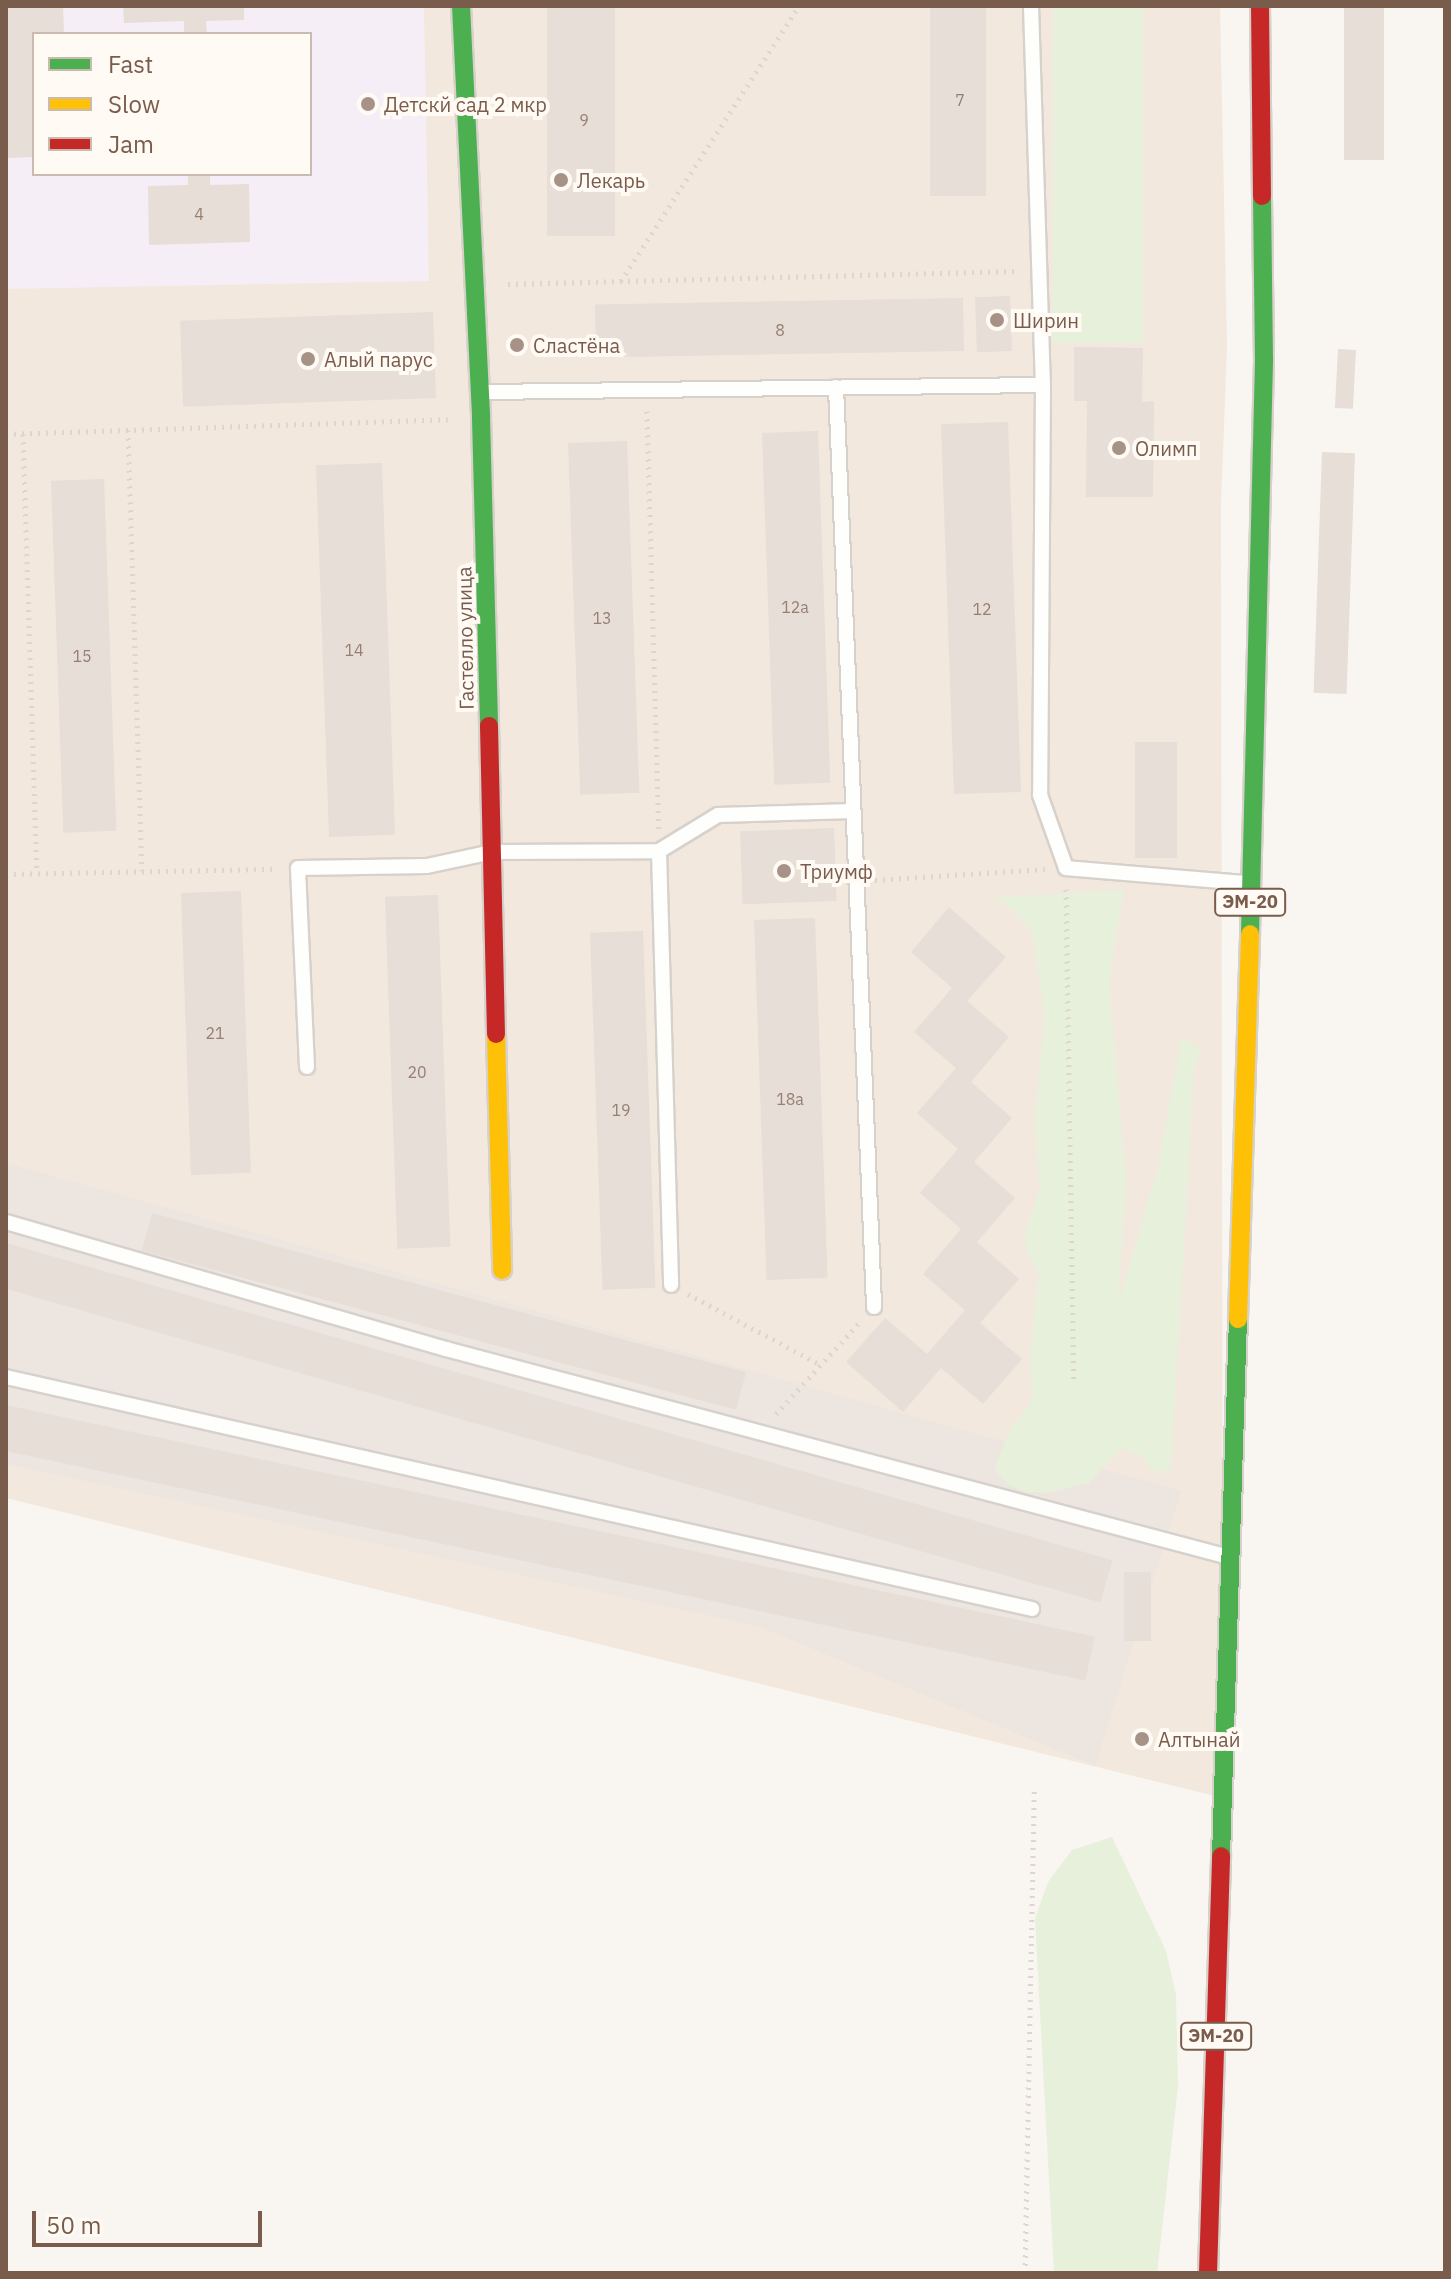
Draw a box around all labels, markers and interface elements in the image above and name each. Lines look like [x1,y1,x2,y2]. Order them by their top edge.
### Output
legend [32,32,312,176]
text: Fast [108,48,153,80]
text: Slow [108,88,160,120]
house number: 7 [955,90,965,110]
place label: Детскй сад 2 мкр [384,92,547,116]
marker: Детскй сад 2 мкр [359,95,377,113]
house number: 9 [579,110,589,130]
text: Jam [108,128,154,160]
place label: Лекарь [577,168,645,192]
marker: Лекарь [552,171,570,189]
house number: 4 [194,204,204,224]
place label: Ширин [1013,308,1079,332]
marker: Ширин [988,311,1006,329]
house number: 8 [775,320,785,340]
place label: Сластёна [533,333,620,357]
marker: Сластёна [508,336,526,354]
place label: Алый парус [324,347,433,371]
marker: Алый парус [299,350,317,368]
place label: Олимп [1135,436,1197,460]
marker: Олимп [1110,439,1128,457]
street label: Гастелло улица [452,566,478,710]
house number: 12a [781,597,809,617]
house number: 12 [972,599,992,619]
house number: 13 [592,608,612,628]
house number: 14 [344,640,364,660]
house number: 15 [72,646,92,666]
place label: Триумф [800,859,873,883]
marker: Триумф [775,862,793,880]
road number: ЭМ-20 [1214,888,1286,916]
house number: 21 [205,1023,225,1043]
house number: 20 [407,1062,427,1082]
house number: 18а [776,1089,804,1109]
house number: 19 [611,1100,631,1120]
place label: Алтынай [1158,1727,1241,1751]
marker: Алтынай [1133,1730,1151,1748]
road number: ЭМ-20 [1180,2022,1252,2050]
scale bar [36,2195,266,2245]
text: 50 m [46,2209,101,2241]

